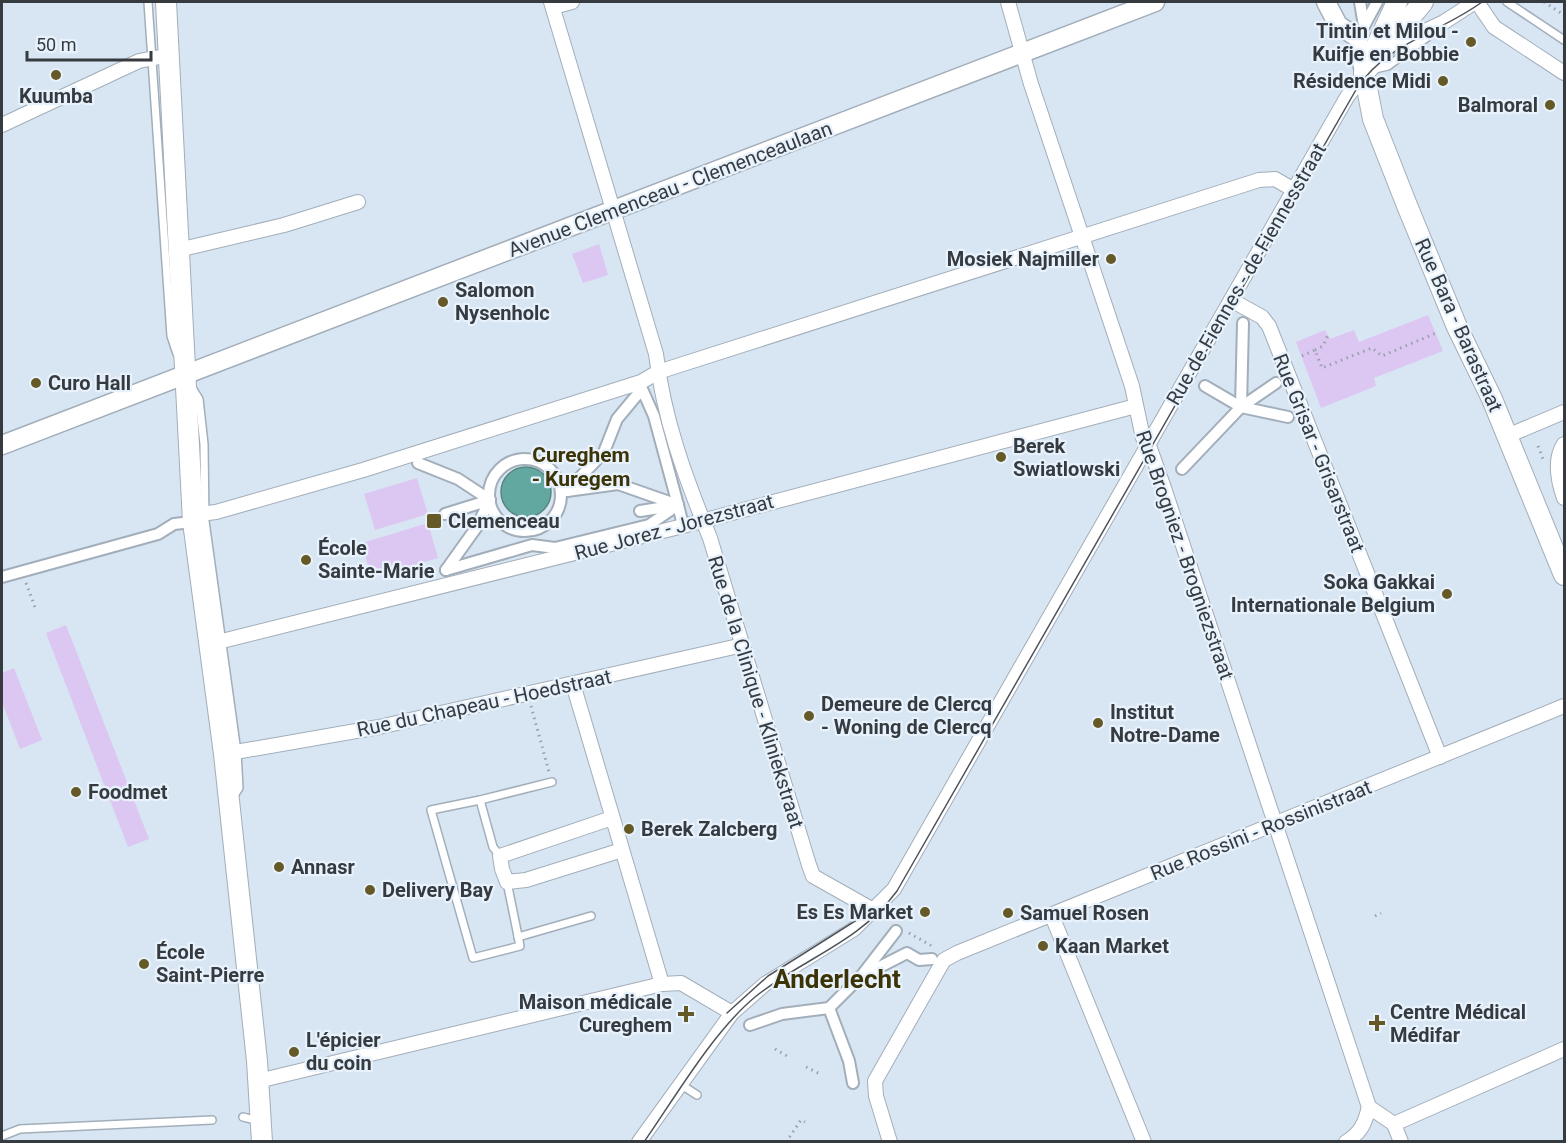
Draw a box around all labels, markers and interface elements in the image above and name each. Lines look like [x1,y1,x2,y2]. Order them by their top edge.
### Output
place label: Tintin et Milou - Kuifje en Bobbie [1312,19,1459,66]
scale bar [27,24,152,62]
text: 50 m [36,34,76,55]
marker: Tintin et Milou - Kuifje en Bobbie [1464,35,1478,49]
marker: Kuumba [49,68,63,82]
place label: Résidence Midi [1293,69,1431,93]
marker: Résidence Midi [1436,74,1450,88]
place label: Kuumba [19,84,93,108]
place label: Balmoral [1458,93,1538,117]
marker: Balmoral [1543,98,1557,112]
street label: Avenue Clemenceau - Clemenceaulaan [505,116,835,262]
street label: Rue de Fiennes - de Fiennesstraat [1161,139,1331,409]
street label: Rue Bara - Barastraat [1410,235,1508,415]
place label: Mosiek Najmiller [947,247,1100,271]
marker: Mosiek Najmiller [1104,252,1118,266]
place label: Salomon Nysenholc [455,278,550,325]
marker: Salomon Nysenholc [436,295,450,309]
street label: Rue Grisar - Grisarstraat [1268,350,1370,556]
place label: Curo Hall [48,371,131,395]
marker: Curo Hall [29,376,43,390]
street label: Rue Brogniez - Brogniezstraat [1131,427,1239,683]
place label: Berek Swiatlowski [1013,434,1120,481]
district label: Cureghem - Kuregem [532,443,630,491]
marker: Berek Swiatlowski [994,450,1008,464]
street label: Rue Jorez - Jorezstraat [572,489,776,565]
place label: Clemenceau [448,509,560,533]
marker: Clemenceau [425,512,443,530]
place label: École Sainte-Marie [318,536,435,583]
marker: École Sainte-Marie [299,553,313,567]
street label: Rue de la Clinique - Kliniekstraat [703,553,809,831]
place label: Soka Gakkai Internationale Belgium [1231,570,1435,617]
marker: Soka Gakkai Internationale Belgium [1440,587,1454,601]
street label: Rue du Chapeau - Hoedstraat [355,664,613,742]
place label: Demeure de Clercq - Woning de Clercq [821,692,992,739]
place label: Institut Notre-Dame [1110,700,1220,747]
marker: Demeure de Clercq - Woning de Clercq [802,709,816,723]
marker: Institut Notre-Dame [1091,716,1105,730]
street label: Rue Rossini - Rossinistraat [1147,775,1375,885]
place label: Foodmet [88,780,168,804]
marker: Foodmet [69,785,83,799]
place label: Berek Zalcberg [641,817,777,841]
marker: Berek Zalcberg [622,822,636,836]
place label: Annasr [291,855,356,879]
marker: Annasr [272,860,286,874]
place label: Delivery Bay [382,878,494,902]
marker: Delivery Bay [363,883,377,897]
place label: Es Es Market [796,900,913,924]
place label: Samuel Rosen [1020,901,1149,925]
marker: Es Es Market [918,905,932,919]
marker: Samuel Rosen [1001,906,1015,920]
place label: Kaan Market [1055,934,1169,958]
marker: Kaan Market [1036,939,1050,953]
place label: École Saint-Pierre [156,940,265,987]
marker: École Saint-Pierre [137,957,151,971]
district label: Anderlecht [773,964,901,994]
place label: Maison médicale Cureghem [519,990,672,1037]
place label: Centre Médical Médifar [1390,1000,1526,1047]
marker: Maison médicale Cureghem [677,1005,695,1023]
marker: Centre Médical Médifar [1368,1014,1386,1032]
place label: L'épicier du coin [306,1028,381,1075]
marker: L'épicier du coin [287,1045,301,1059]

